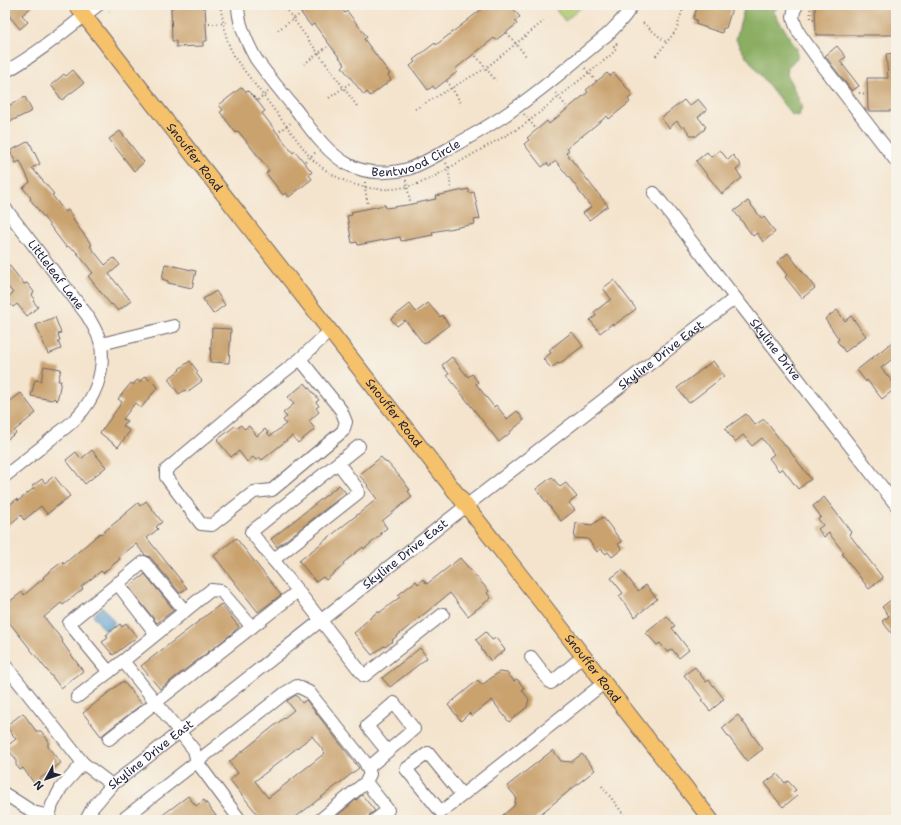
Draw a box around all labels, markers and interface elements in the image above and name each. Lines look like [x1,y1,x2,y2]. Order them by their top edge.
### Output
street label: Snouffer Road [163,120,227,195]
street label: Bentwood Circle [371,136,463,180]
street label: Littleleaf Lane [24,236,88,313]
street label: Skyline Drive [746,315,805,384]
street label: Skyline Drive East [615,317,707,394]
street label: Snouffer Road [362,375,426,451]
street label: Skyline Drive East [359,515,451,593]
street label: Snouffer Road [561,631,625,706]
street label: Skyline Drive East [105,716,197,793]
north arrow [26,759,66,799]
text: N [30,777,47,793]

